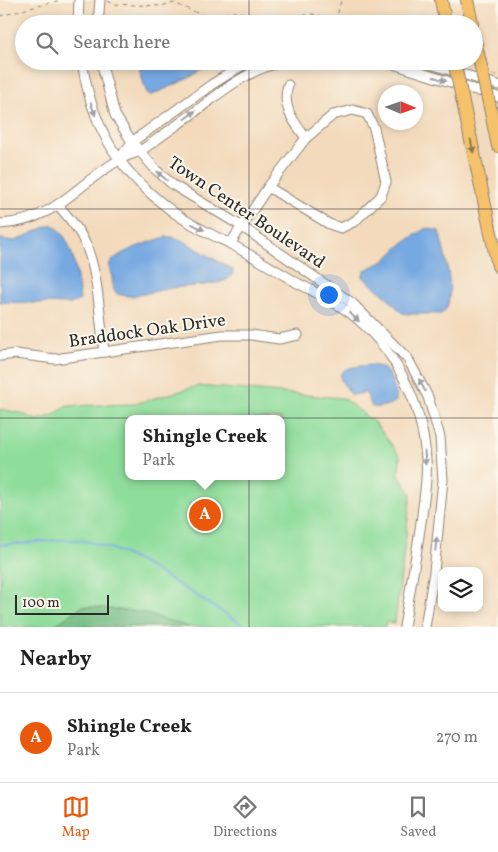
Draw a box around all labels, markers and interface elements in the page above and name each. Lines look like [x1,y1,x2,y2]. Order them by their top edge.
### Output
search box [15,15,483,70]
icon: search [33,29,61,57]
text: Search here [73,30,170,56]
one-way arrow [433,75,448,83]
north arrow [378,85,423,130]
one-way arrow [90,101,97,116]
one-way arrow [183,110,196,121]
one-way arrow [468,138,476,153]
street label: Town Center Boulevard [163,151,330,275]
one-way arrow [156,170,169,181]
one-way arrow [191,223,206,231]
your location [316,282,342,308]
street label: Braddock Oak Drive [67,308,227,355]
one-way arrow [348,312,361,323]
one-way arrow [418,378,426,393]
popup [125,415,285,480]
text: Shingle Creek [143,424,267,450]
text: Park [143,450,175,472]
one-way arrow [422,450,430,466]
pin: A [189,496,221,534]
one-way arrow [433,536,441,552]
map controls [438,567,483,612]
button: layers [438,567,483,612]
scale bar [15,592,109,615]
text: 100 m [22,594,60,613]
text: Nearby [20,645,91,674]
text: Shingle Creek [67,714,192,740]
text: A [30,727,42,749]
text: 270 m [436,727,478,749]
text: Park [67,740,100,762]
tab: Map [62,793,90,842]
tab: Directions [213,793,277,842]
tab: Saved [400,793,436,842]

